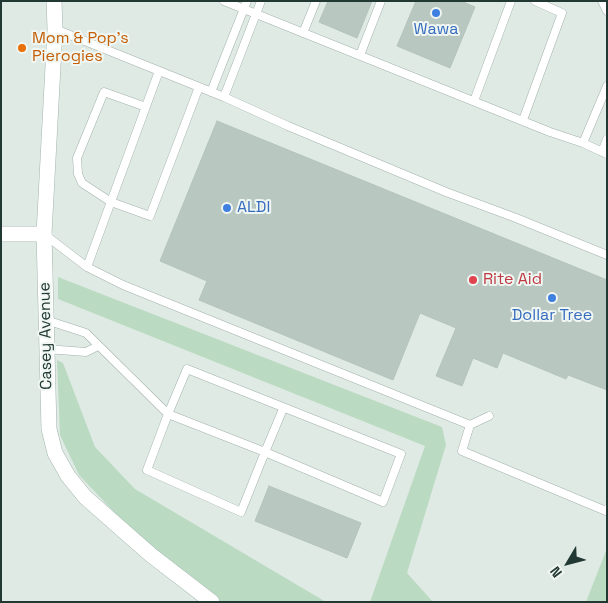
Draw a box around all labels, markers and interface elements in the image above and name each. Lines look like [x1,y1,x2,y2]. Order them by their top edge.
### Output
marker: Wawa [430,7,442,19]
place label: Wawa [414,20,458,40]
place label: Mom & Pop's Pierogies [32,29,129,67]
marker: Mom & Pop's Pierogies [16,42,28,54]
place label: ALDI [237,198,270,218]
marker: ALDI [221,202,233,214]
place label: Rite Aid [483,270,542,290]
marker: Rite Aid [467,274,479,286]
street label: Casey Avenue [35,282,57,390]
marker: Dollar Tree [546,292,558,304]
place label: Dollar Tree [512,306,592,326]
north arrow [543,538,593,588]
text: N [546,563,566,581]

